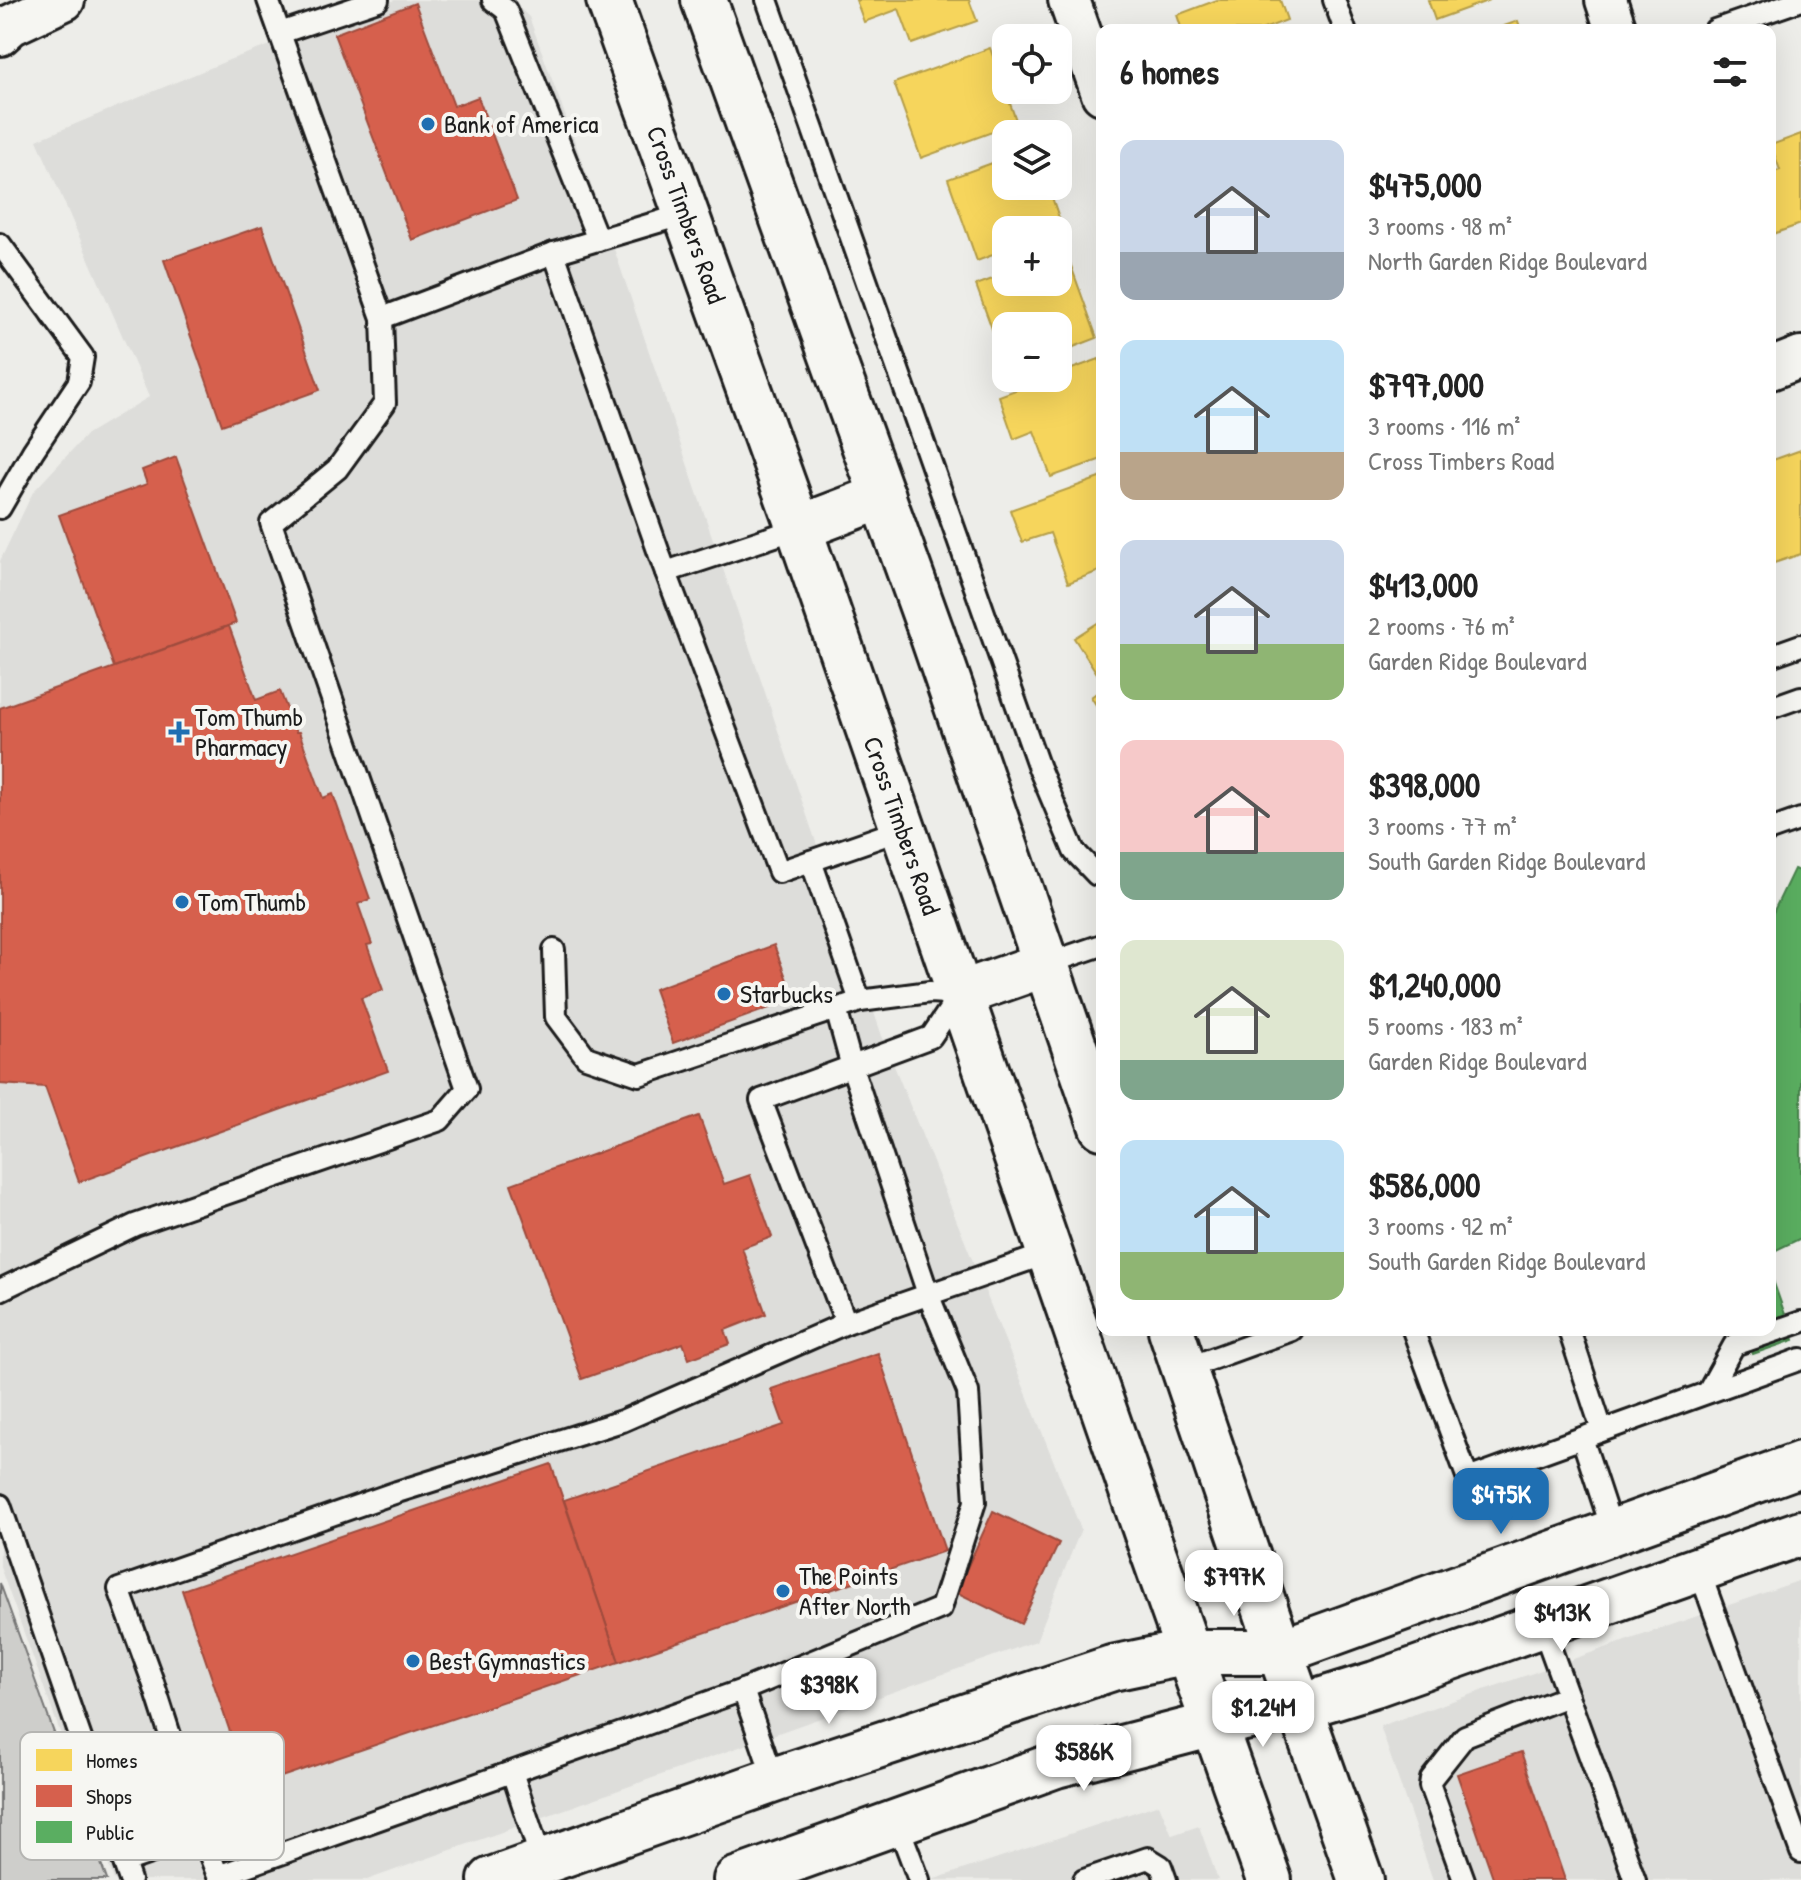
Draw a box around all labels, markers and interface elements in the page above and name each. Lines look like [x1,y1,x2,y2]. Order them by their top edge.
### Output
map controls [992,24,1072,392]
button: locate [992,24,1072,104]
text: 6 homes [1120,49,1219,95]
icon: filters [1708,50,1752,94]
place label: Bank of America [444,106,599,141]
marker: Bank of America [419,115,437,133]
button: layers [992,120,1072,200]
street label: Cross Timbers Road [639,121,735,308]
text: $475,000 [1368,162,1482,208]
icon: home [1184,172,1280,268]
text: 3 rooms · 98 m² [1368,208,1512,243]
button: + [992,216,1072,296]
text: North Garden Ridge Boulevard [1368,243,1647,278]
button: − [992,312,1072,392]
text: $797,000 [1368,362,1484,408]
icon: home [1184,372,1280,468]
text: 3 rooms · 116 m² [1368,408,1520,443]
text: Cross Timbers Road [1368,443,1554,478]
text: $413,000 [1368,562,1478,608]
icon: home [1184,572,1280,668]
text: 2 rooms · 76 m² [1368,608,1515,643]
text: Garden Ridge Boulevard [1368,643,1587,678]
place label: Tom Thumb Pharmacy [195,699,303,764]
marker: Tom Thumb Pharmacy [170,723,188,741]
street label: Cross Timbers Road [855,732,949,919]
text: $398,000 [1368,762,1480,808]
icon: home [1184,772,1280,868]
text: 3 rooms · 77 m² [1368,808,1517,843]
text: South Garden Ridge Boulevard [1368,843,1645,878]
place label: Tom Thumb [198,884,306,919]
marker: Tom Thumb [173,893,191,911]
text: $1,240,000 [1368,962,1501,1008]
icon: home [1184,972,1280,1068]
place label: Starbucks [740,976,833,1011]
marker: Starbucks [715,985,733,1003]
text: 5 rooms · 183 m² [1368,1008,1523,1043]
text: Garden Ridge Boulevard [1368,1043,1587,1078]
text: $586,000 [1368,1162,1480,1208]
icon: home [1184,1172,1280,1268]
text: 3 rooms · 92 m² [1368,1208,1513,1243]
text: South Garden Ridge Boulevard [1368,1243,1645,1278]
pin: $475K [1445,1468,1557,1536]
text: $475K [1471,1476,1531,1511]
pin: $797K [1178,1550,1290,1618]
place label: The Points After North [799,1558,911,1623]
text: $797K [1203,1558,1265,1593]
marker: The Points After North [774,1582,792,1600]
pin: $413K [1506,1586,1618,1654]
text: $413K [1533,1594,1591,1629]
place label: Best Gymnastics [429,1643,585,1678]
marker: Best Gymnastics [404,1652,422,1670]
pin: $398K [773,1658,885,1726]
text: $398K [799,1666,859,1701]
pin: $1.24M [1198,1681,1328,1749]
text: $1.24M [1230,1689,1296,1724]
pin: $586K [1028,1725,1140,1793]
legend [20,1732,284,1860]
text: $586K [1054,1733,1114,1768]
text: Homes [86,1745,137,1775]
text: Shops [86,1781,132,1811]
text: Public [86,1817,134,1847]

